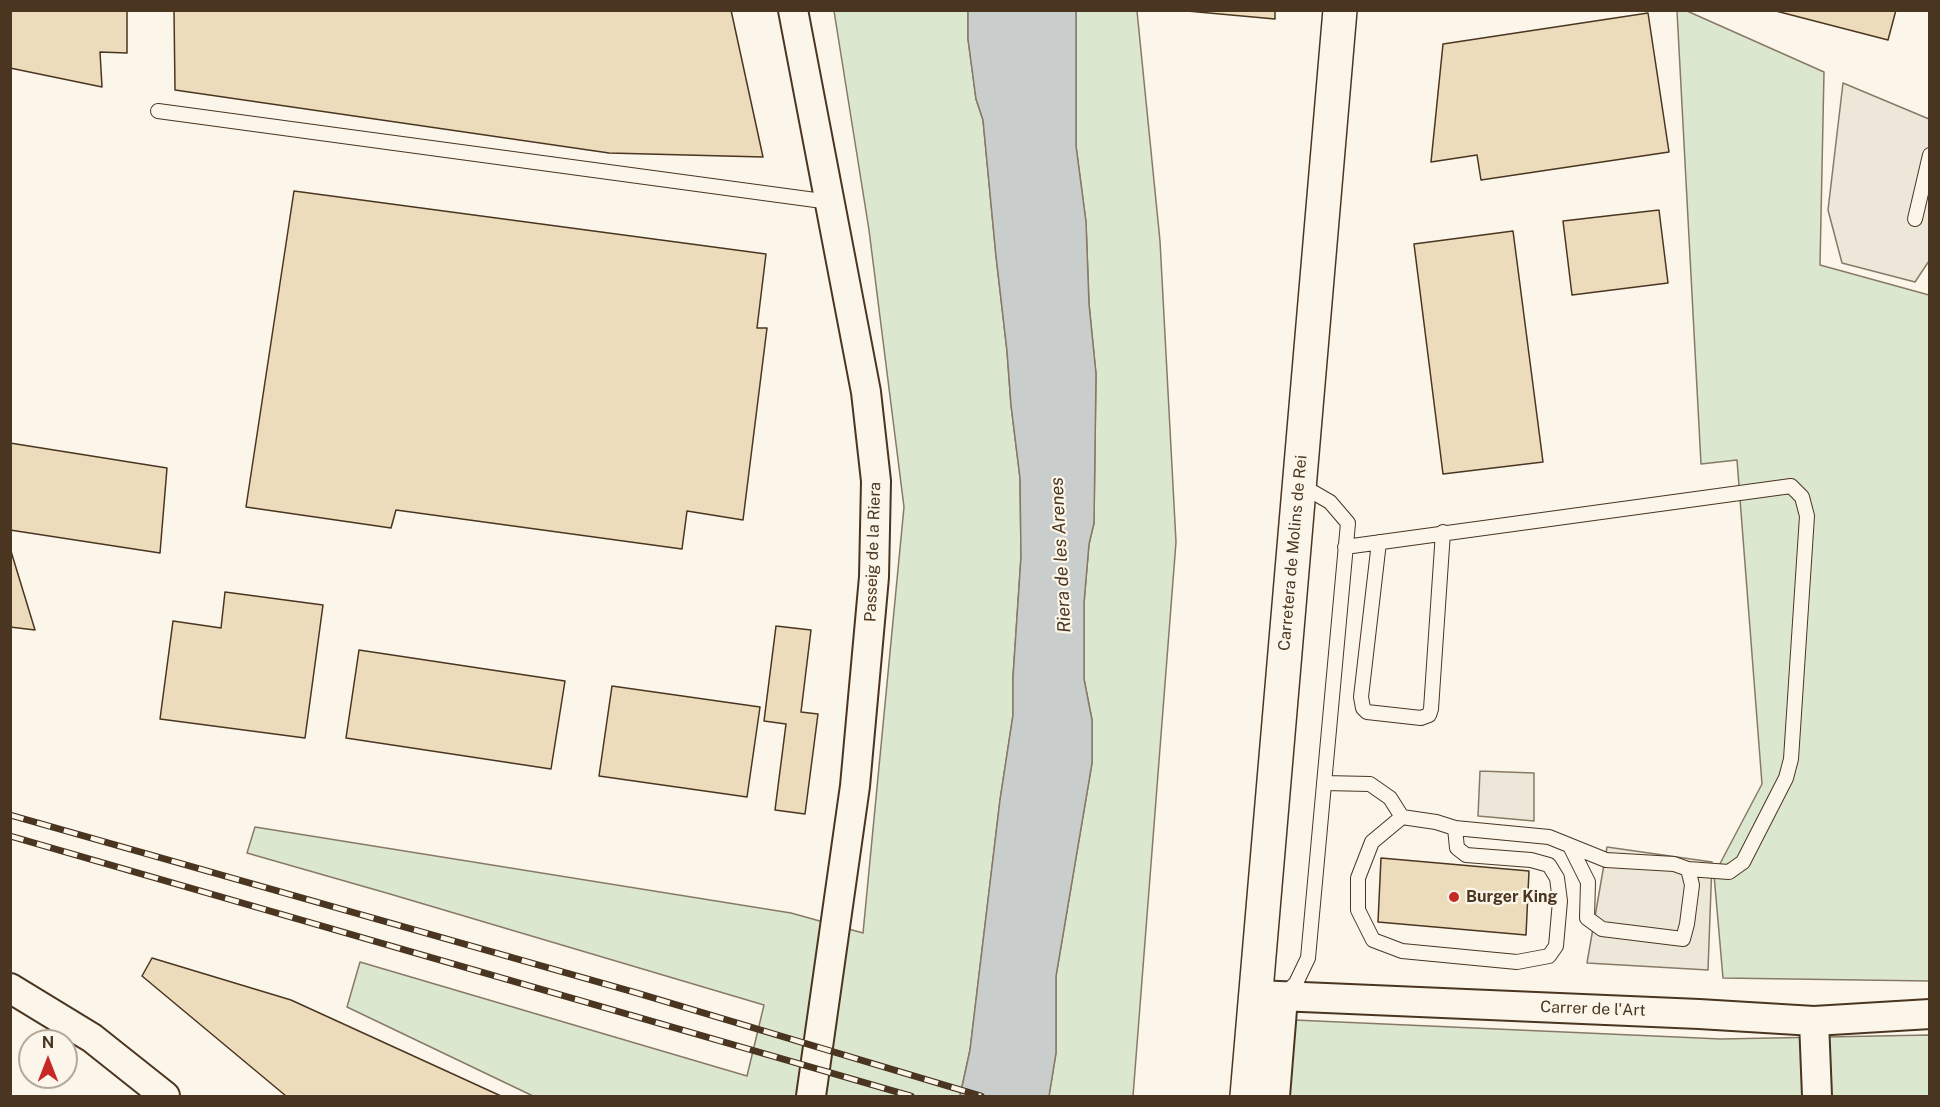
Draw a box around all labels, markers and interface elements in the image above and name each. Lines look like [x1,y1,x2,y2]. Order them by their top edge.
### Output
street label: Carretera de Molins de Rei [1275,454,1311,652]
water label: Riera de les Arenes [1046,477,1076,633]
street label: Passeig de la Riera [861,482,885,622]
place label: Burger King [1466,887,1558,907]
marker: Burger King [1447,890,1461,904]
street label: Carrer de l'Art [1540,998,1646,1020]
north arrow [18,1029,78,1089]
text: N [42,1033,54,1052]

